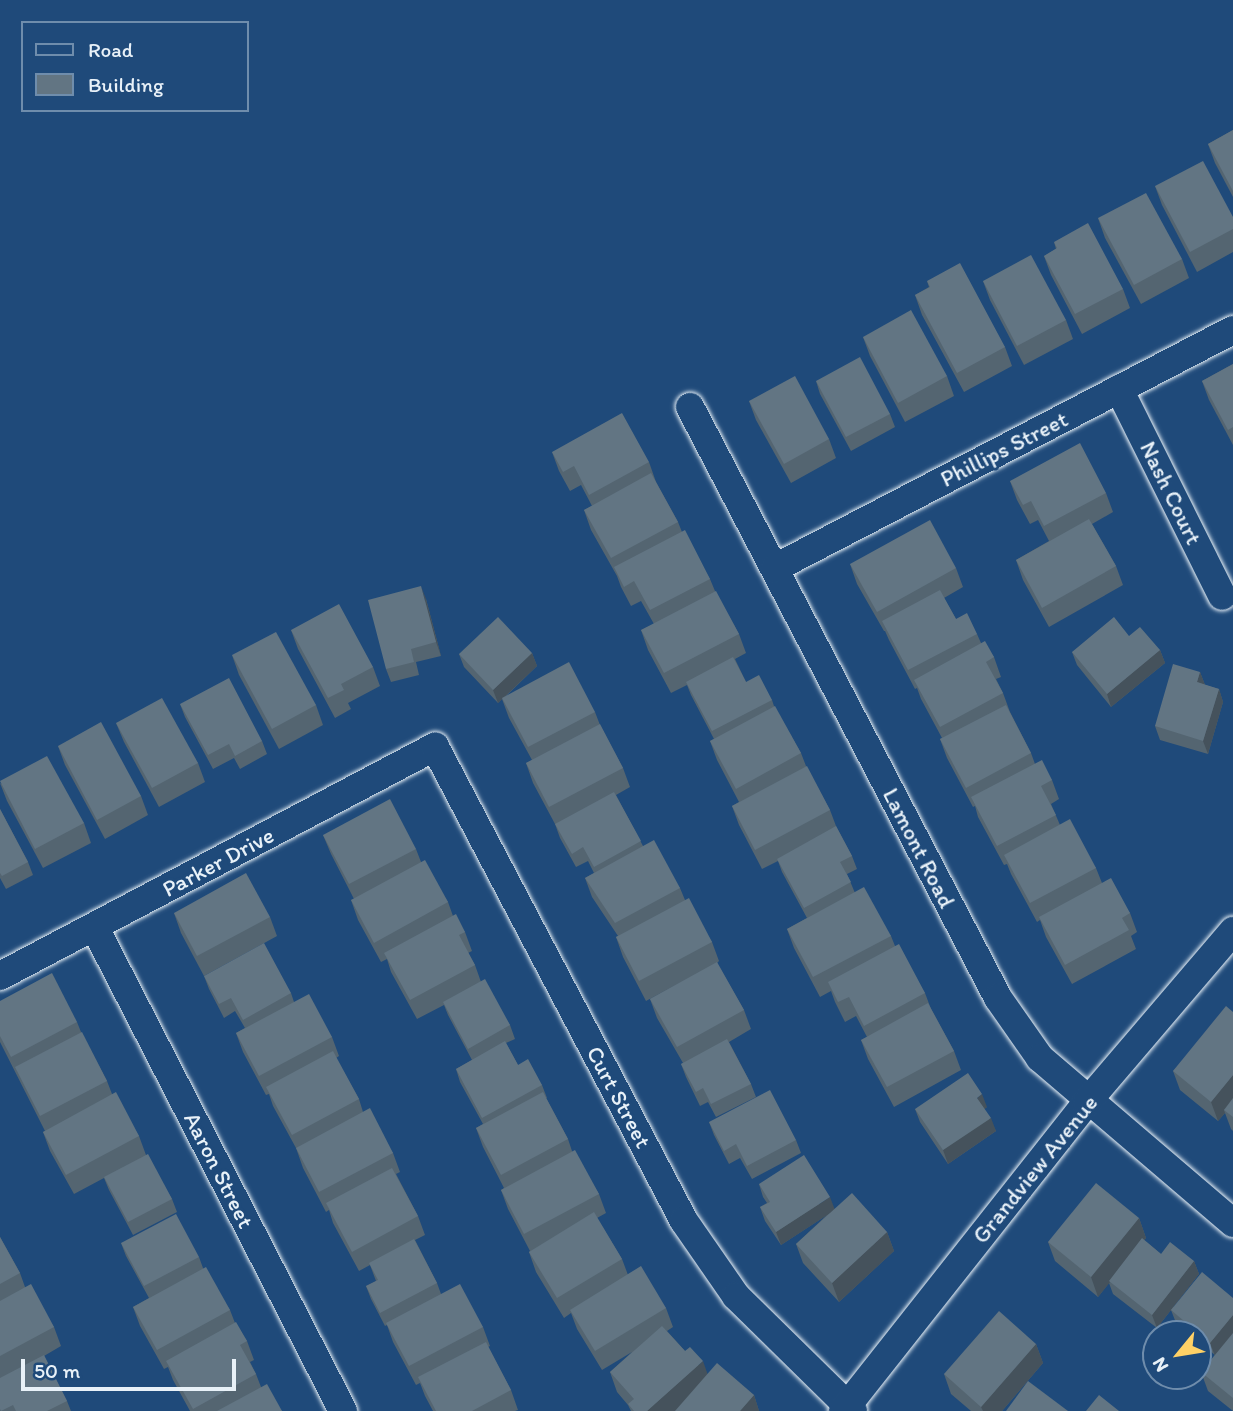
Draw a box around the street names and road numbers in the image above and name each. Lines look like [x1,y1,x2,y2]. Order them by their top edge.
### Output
street label: Phillips Street [936,405,1072,493]
street label: Nash Court [1134,437,1208,549]
street label: Lamont Road [877,784,961,912]
street label: Parker Drive [158,821,278,903]
street label: Curt Street [581,1042,657,1152]
street label: Grandview Avenue [967,1090,1103,1248]
street label: Aaron Street [178,1108,260,1232]

